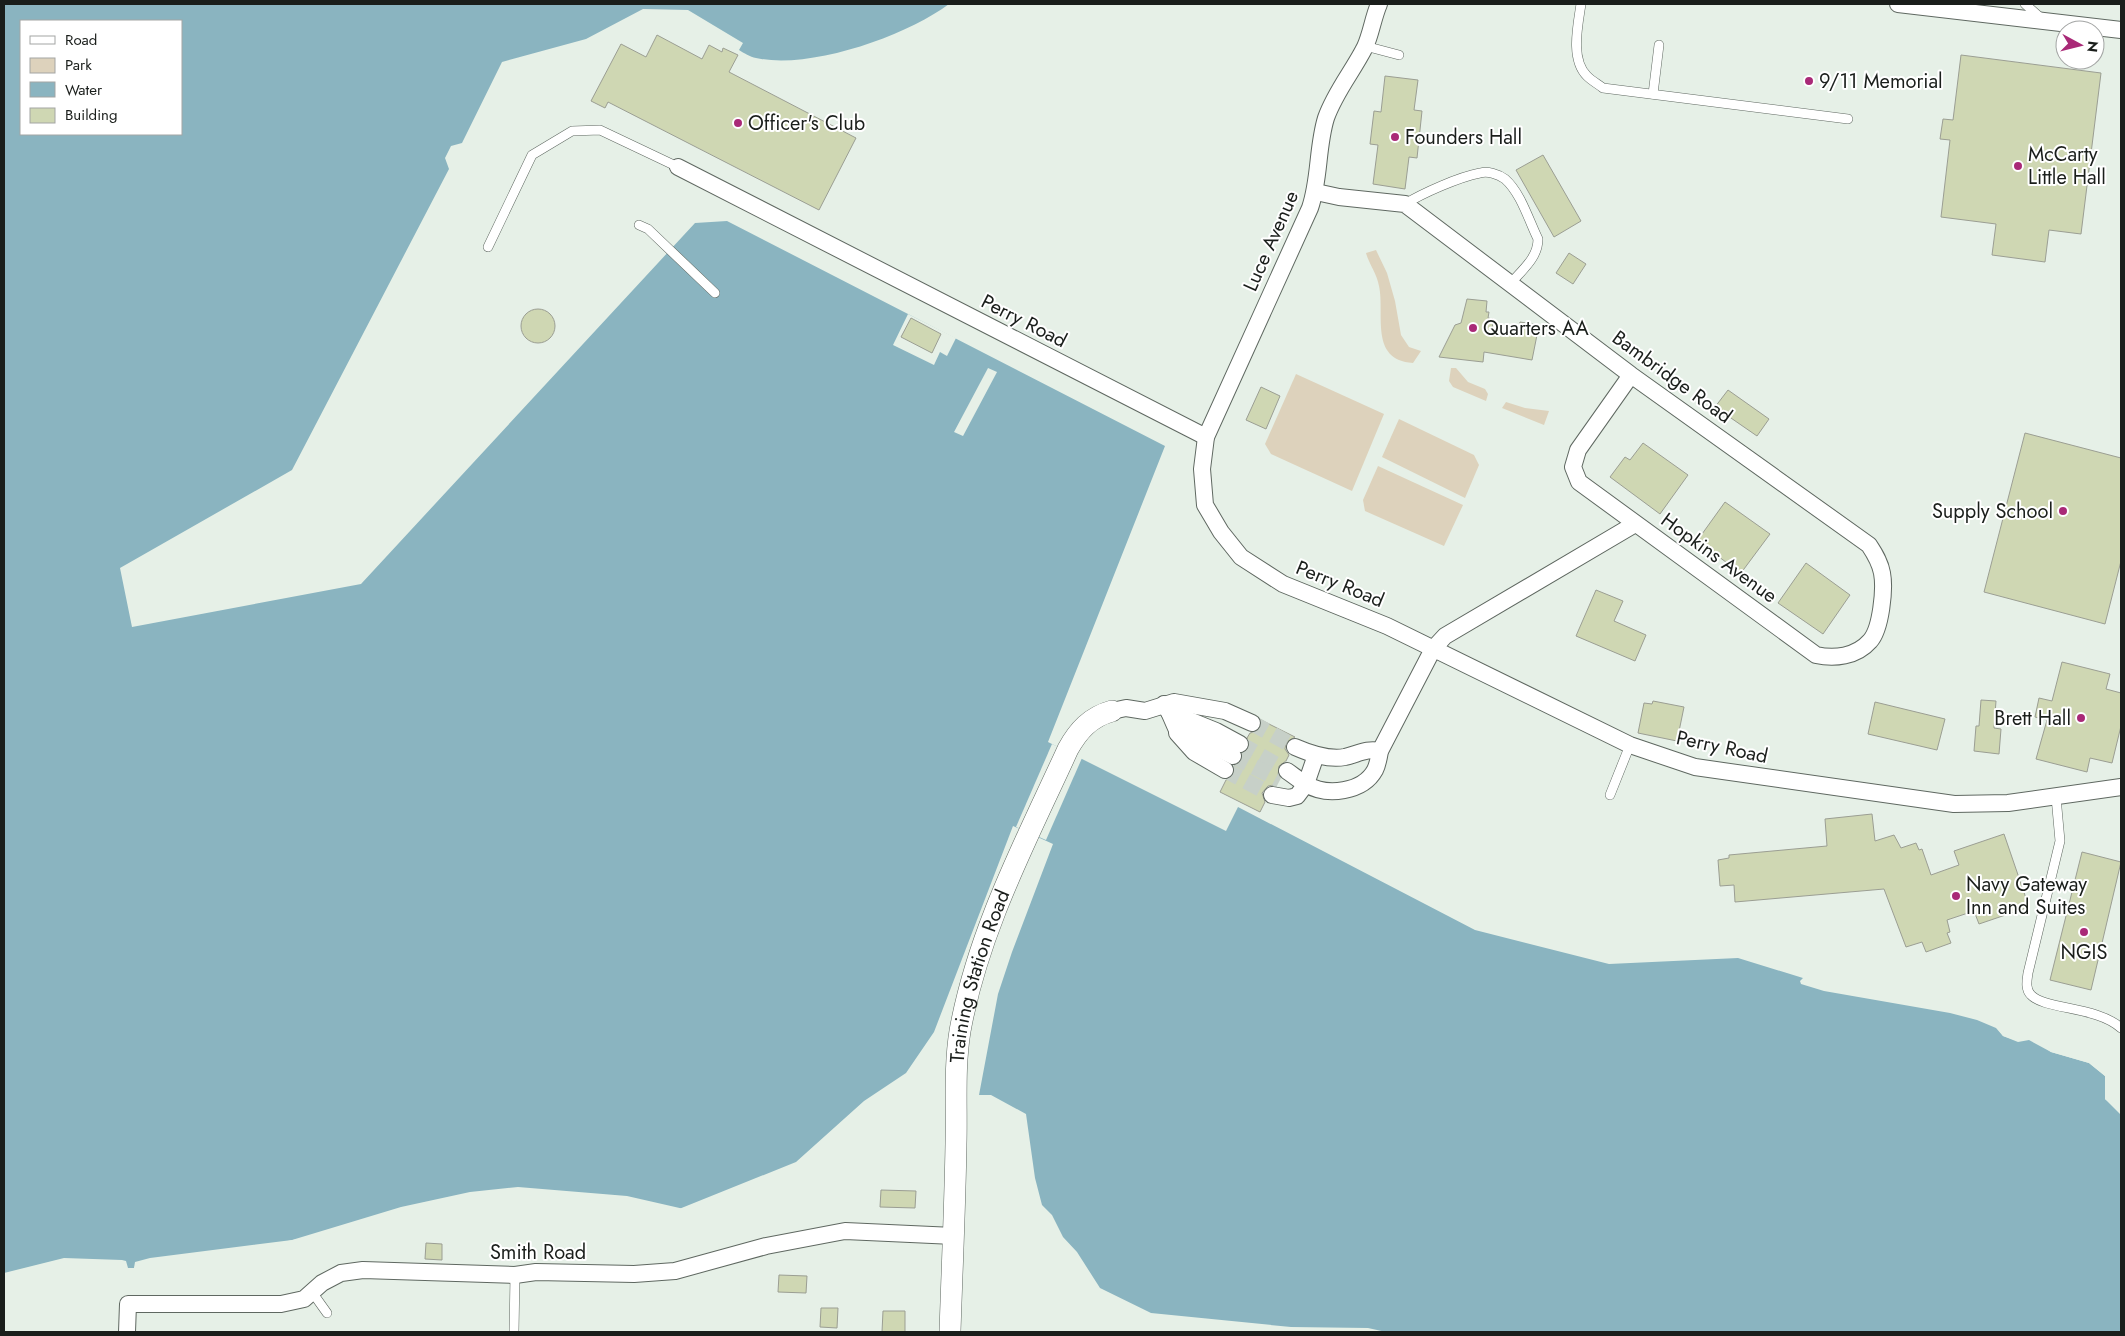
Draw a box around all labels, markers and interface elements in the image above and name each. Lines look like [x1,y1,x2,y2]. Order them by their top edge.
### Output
legend [20,20,182,135]
north arrow [2055,20,2105,70]
text: Road [65,29,97,51]
text: N [2082,40,2104,53]
text: Park [65,54,92,76]
place label: 9/11 Memorial [1819,67,1943,96]
marker: 9/11 Memorial [1803,75,1815,87]
text: Water [65,79,103,101]
text: Building [65,104,117,126]
place label: Officer's Club [748,109,865,138]
marker: Officer's Club [732,117,744,129]
place label: Founders Hall [1405,123,1522,152]
marker: Founders Hall [1389,131,1401,143]
place label: McCarty Little Hall [2028,140,2106,192]
marker: McCarty Little Hall [2012,160,2024,172]
street label: Luce Avenue [1236,186,1306,296]
street label: Perry Road [976,287,1072,355]
place label: Quarters AA [1483,314,1590,343]
marker: Quarters AA [1467,322,1479,334]
street label: Bambridge Road [1606,324,1738,430]
place label: Supply School [1932,497,2053,526]
marker: Supply School [2057,505,2069,517]
street label: Hopkins Avenue [1655,506,1783,610]
street label: Perry Road [1291,553,1389,615]
place label: Brett Hall [1994,704,2071,733]
marker: Brett Hall [2075,712,2087,724]
street label: Perry Road [1674,723,1770,771]
place label: Navy Gateway Inn and Suites [1966,870,2087,922]
street label: Training Station Road [942,885,1017,1064]
marker: Navy Gateway Inn and Suites [1950,890,1962,902]
marker: NGIS [2078,926,2090,938]
place label: NGIS [2061,938,2107,967]
street label: Smith Road [490,1238,586,1267]

